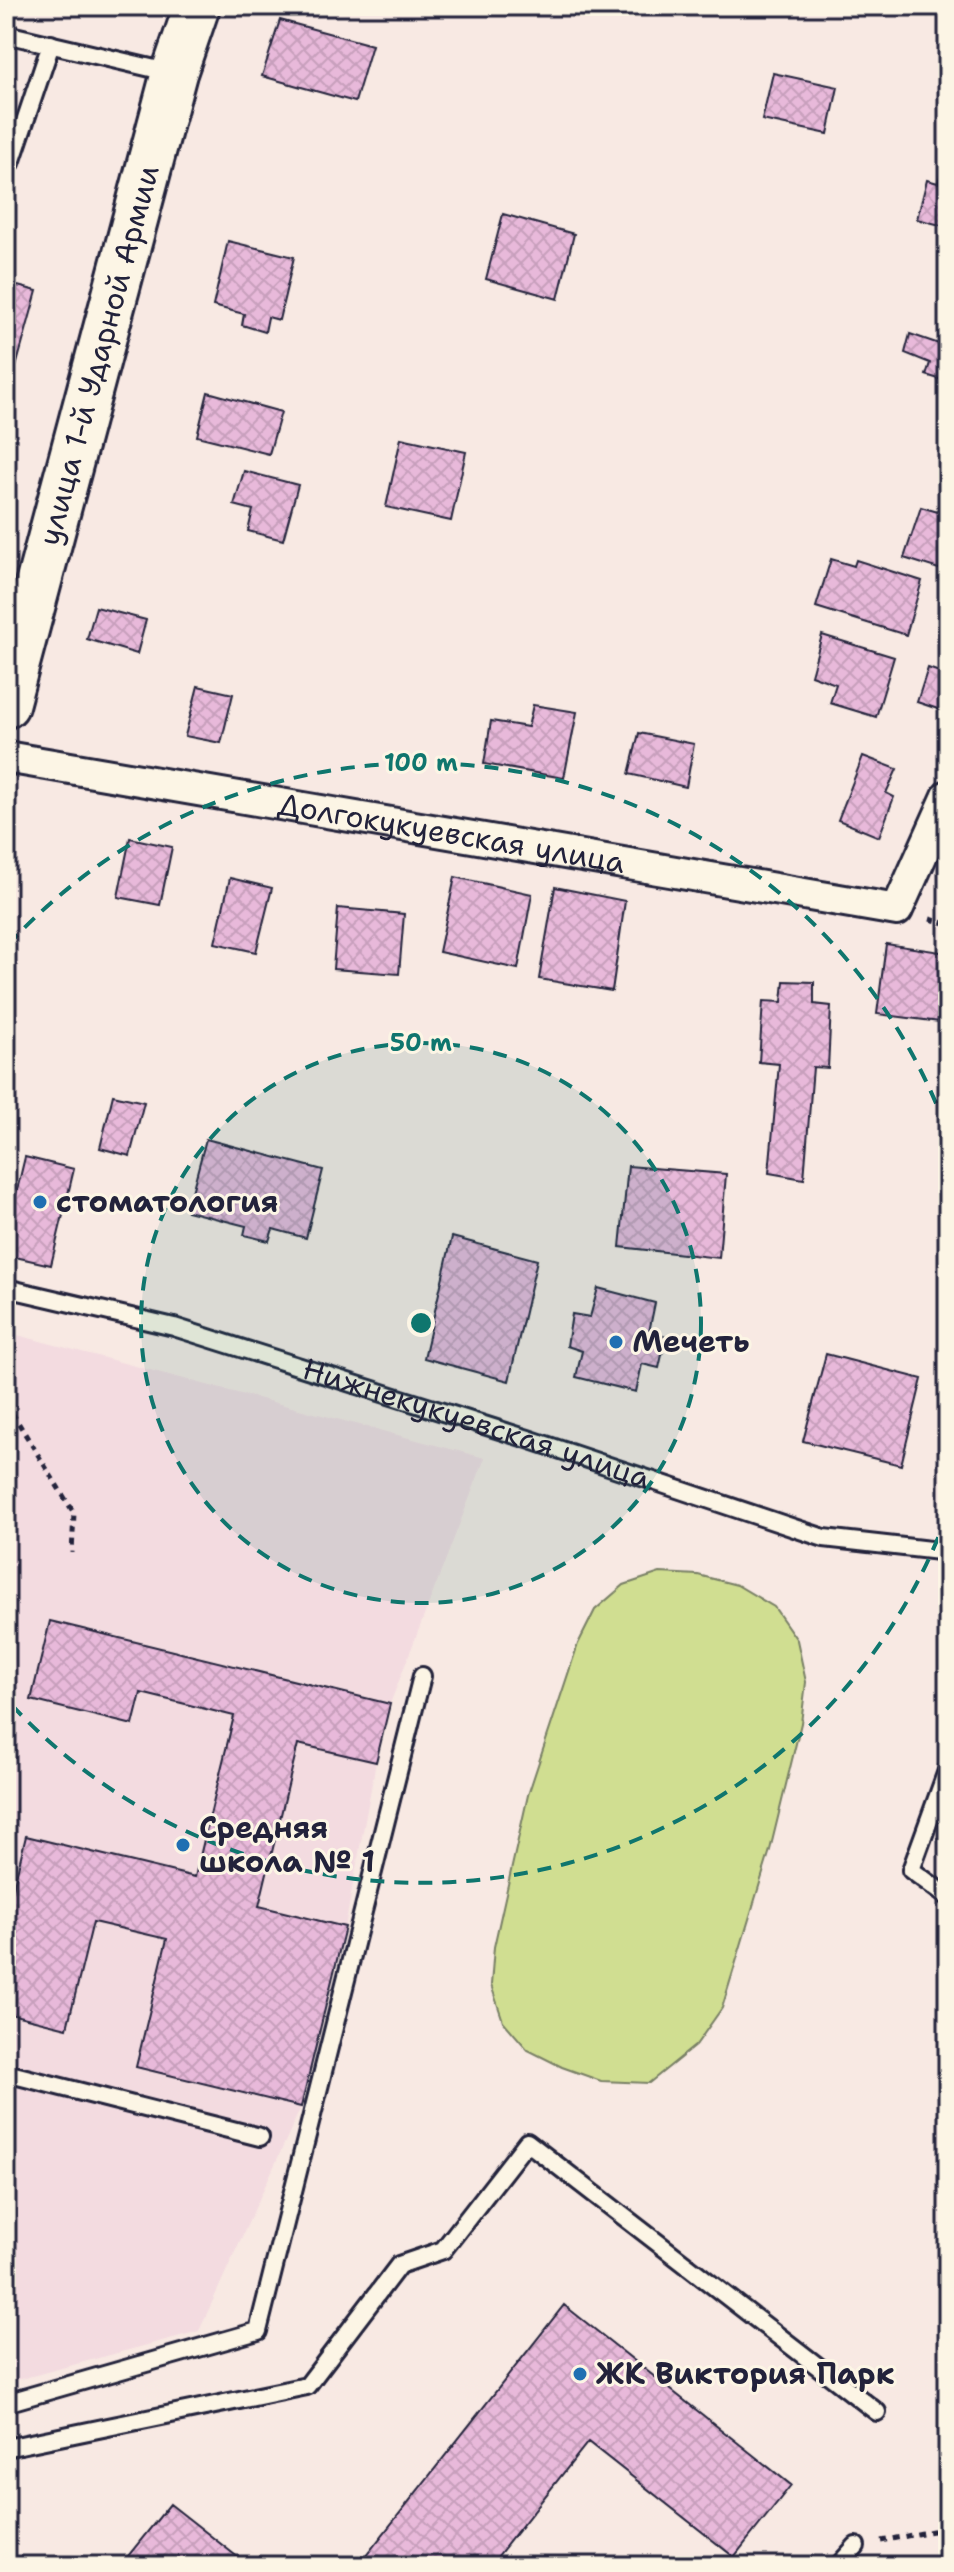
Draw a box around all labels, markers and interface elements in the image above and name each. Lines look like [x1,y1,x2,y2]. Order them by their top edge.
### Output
street label: улица 1-й Ударной Армии [28,160,169,550]
text: 100 m [384,747,458,779]
street label: Долгокукуевская улица [275,783,628,883]
text: 50 m [390,1027,452,1059]
place label: стоматология [56,1181,279,1222]
marker: стоматология [31,1193,49,1211]
centre of rings [407,1309,435,1337]
place label: Мечеть [632,1321,749,1362]
marker: Мечеть [607,1333,625,1351]
street label: Нижнекукуевская улица [298,1348,656,1499]
place label: Средняя школа № 1 [199,1807,375,1882]
marker: Средняя школа № 1 [174,1836,192,1854]
place label: ЖК Виктория Парк [596,2353,895,2394]
marker: ЖК Виктория Парк [571,2365,589,2383]

